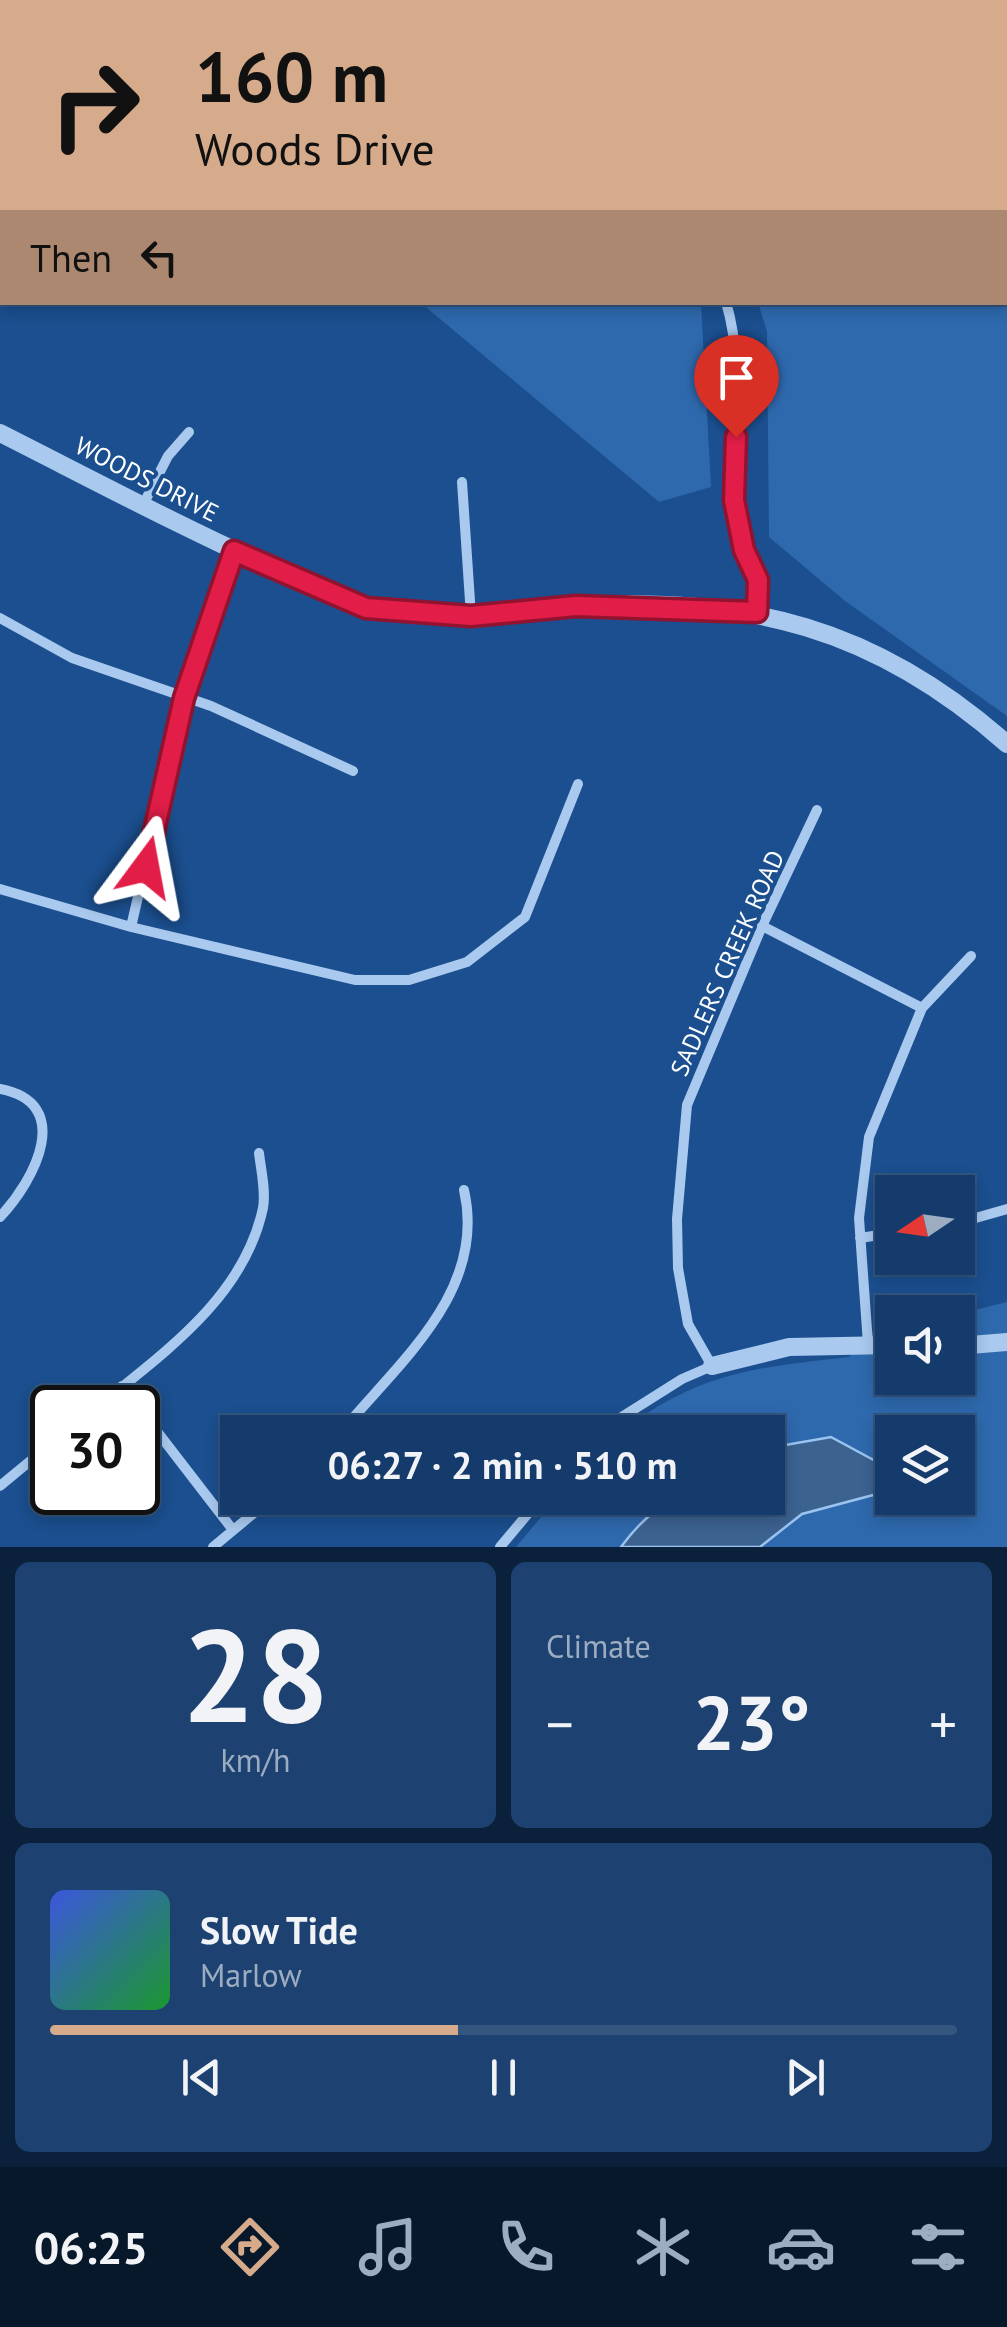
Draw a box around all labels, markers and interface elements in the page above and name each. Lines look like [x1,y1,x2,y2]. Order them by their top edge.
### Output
text: 160 m [195,31,388,121]
icon: right [30,40,160,170]
text: Woods Drive [195,119,435,177]
icon: left [132,230,187,285]
text: Then [30,233,112,282]
pin [694,335,779,438]
icon: arrive [709,350,764,405]
street label: WOODS DRIVE [70,429,224,529]
position arrow [94,815,198,919]
street label: SADLERS CREEK ROAD [663,845,791,1081]
north arrow [875,1175,975,1275]
map controls [875,1175,975,1515]
button: sound [875,1295,975,1395]
speed limit sign: 30 [30,1385,160,1515]
button: layers [875,1415,975,1515]
text: 06:27 · 2 min · 510 m [328,1440,677,1489]
text: 28 [182,1590,329,1758]
text: Climate [546,1625,651,1667]
text: 23° [693,1674,810,1771]
text: − [546,1688,574,1759]
text: + [929,1688,957,1759]
text: km/h [220,1739,291,1781]
text: Slow Tide [200,1905,358,1954]
text: Marlow [200,1954,302,1996]
icon: previous [174,2050,229,2105]
icon: pause [476,2050,531,2105]
icon: next [778,2050,833,2105]
icon: directions [215,2212,285,2282]
icon: music [353,2212,423,2282]
icon: phone [491,2212,561,2282]
icon: climate [628,2212,698,2282]
icon: car [766,2212,836,2282]
icon: filters [903,2212,973,2282]
text: 06:25 [34,2218,148,2276]

